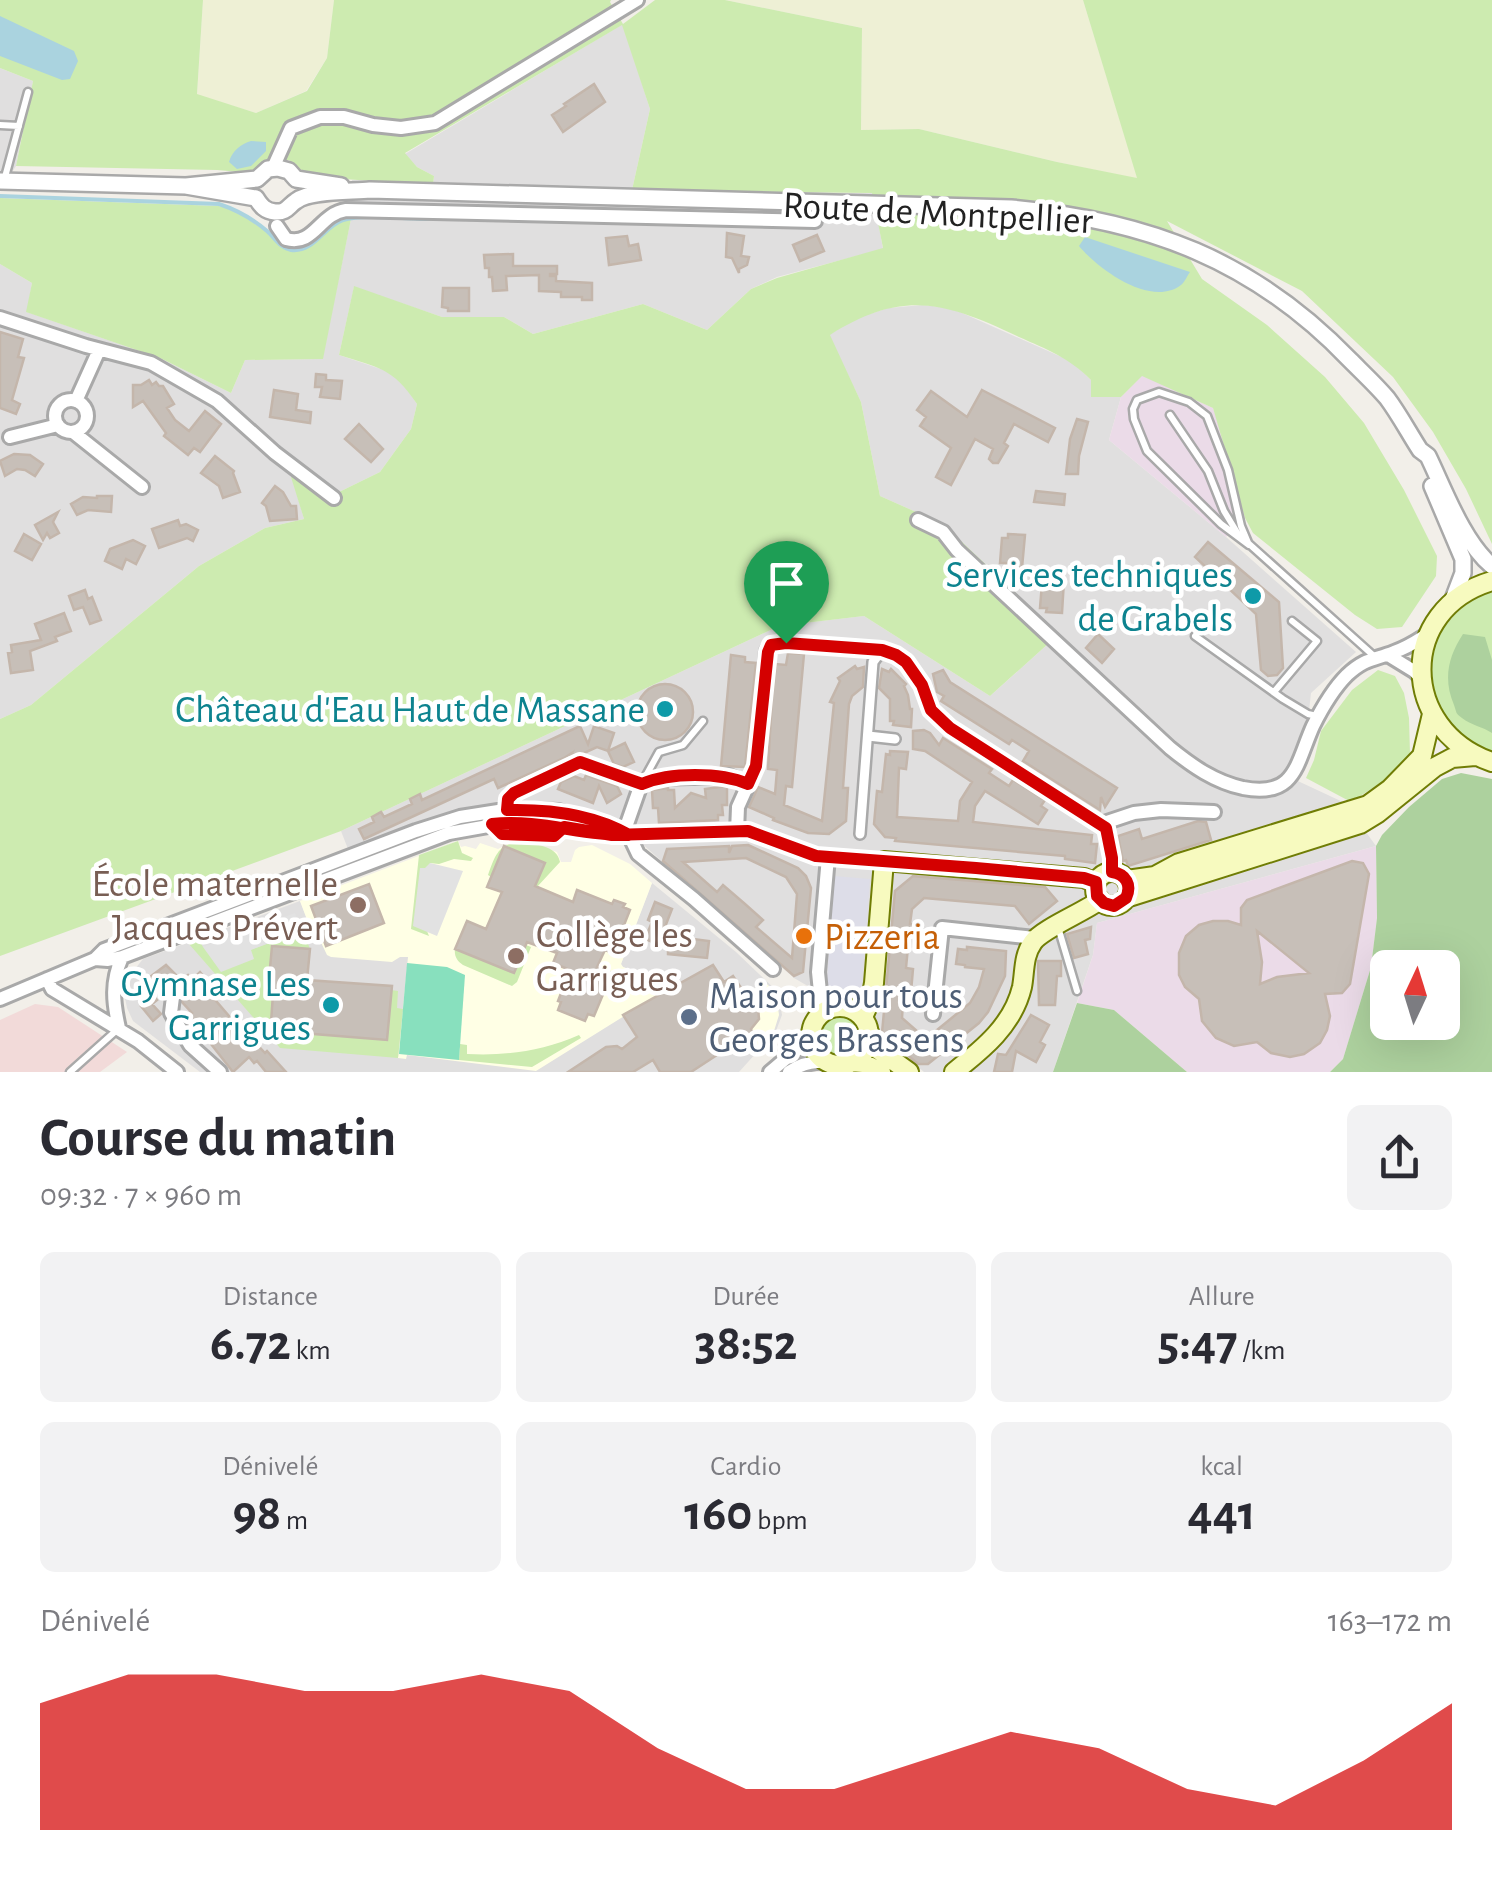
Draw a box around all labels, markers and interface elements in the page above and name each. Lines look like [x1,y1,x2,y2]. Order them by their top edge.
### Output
street label: Route de Montpellier [782,187,1095,241]
pin [744,541,829,644]
icon: arrive [759,556,814,611]
place label: Services techniques de Grabels [946,557,1233,639]
marker: Services techniques de Grabels [1242,585,1264,607]
place label: Château d'Eau Haut de Massane [175,692,645,730]
marker: Château d'Eau Haut de Massane [654,698,676,720]
place label: École maternelle Jacques Prévert [91,862,338,948]
marker: École maternelle Jacques Prévert [347,894,369,916]
place label: Collège les Garrigues [536,917,693,999]
place label: Pizzeria [824,919,940,957]
marker: Pizzeria [793,925,815,947]
marker: Collège les Garrigues [505,945,527,967]
north arrow [1370,950,1460,1040]
map controls [1370,950,1460,1040]
place label: Gymnase Les Garrigues [121,966,311,1048]
place label: Maison pour tous Georges Brassens [709,978,964,1060]
marker: Gymnase Les Garrigues [320,994,342,1016]
marker: Maison pour tous Georges Brassens [678,1006,700,1028]
button: share [1347,1105,1452,1210]
text: Course du matin [40,1111,396,1166]
text: 09:32 · 7 × 960 m [40,1179,242,1211]
text: Distance [223,1283,318,1311]
text: Durée [713,1283,779,1311]
text: Allure [1189,1283,1255,1311]
text: 6.72 [210,1319,291,1369]
text: 38:52 [695,1319,797,1369]
text: 5:47 [1158,1319,1238,1369]
text: km [291,1337,331,1365]
text: /km [1238,1337,1285,1365]
text: Dénivelé [222,1453,319,1481]
text: Cardio [710,1453,782,1481]
text: kcal [1200,1453,1243,1481]
text: 98 [232,1489,281,1539]
text: 160 [684,1489,752,1539]
text: 441 [1188,1489,1256,1539]
text: m [281,1507,308,1535]
text: bpm [752,1507,808,1535]
text: Dénivelé [40,1605,150,1637]
text: 163–172 m [1328,1605,1452,1637]

